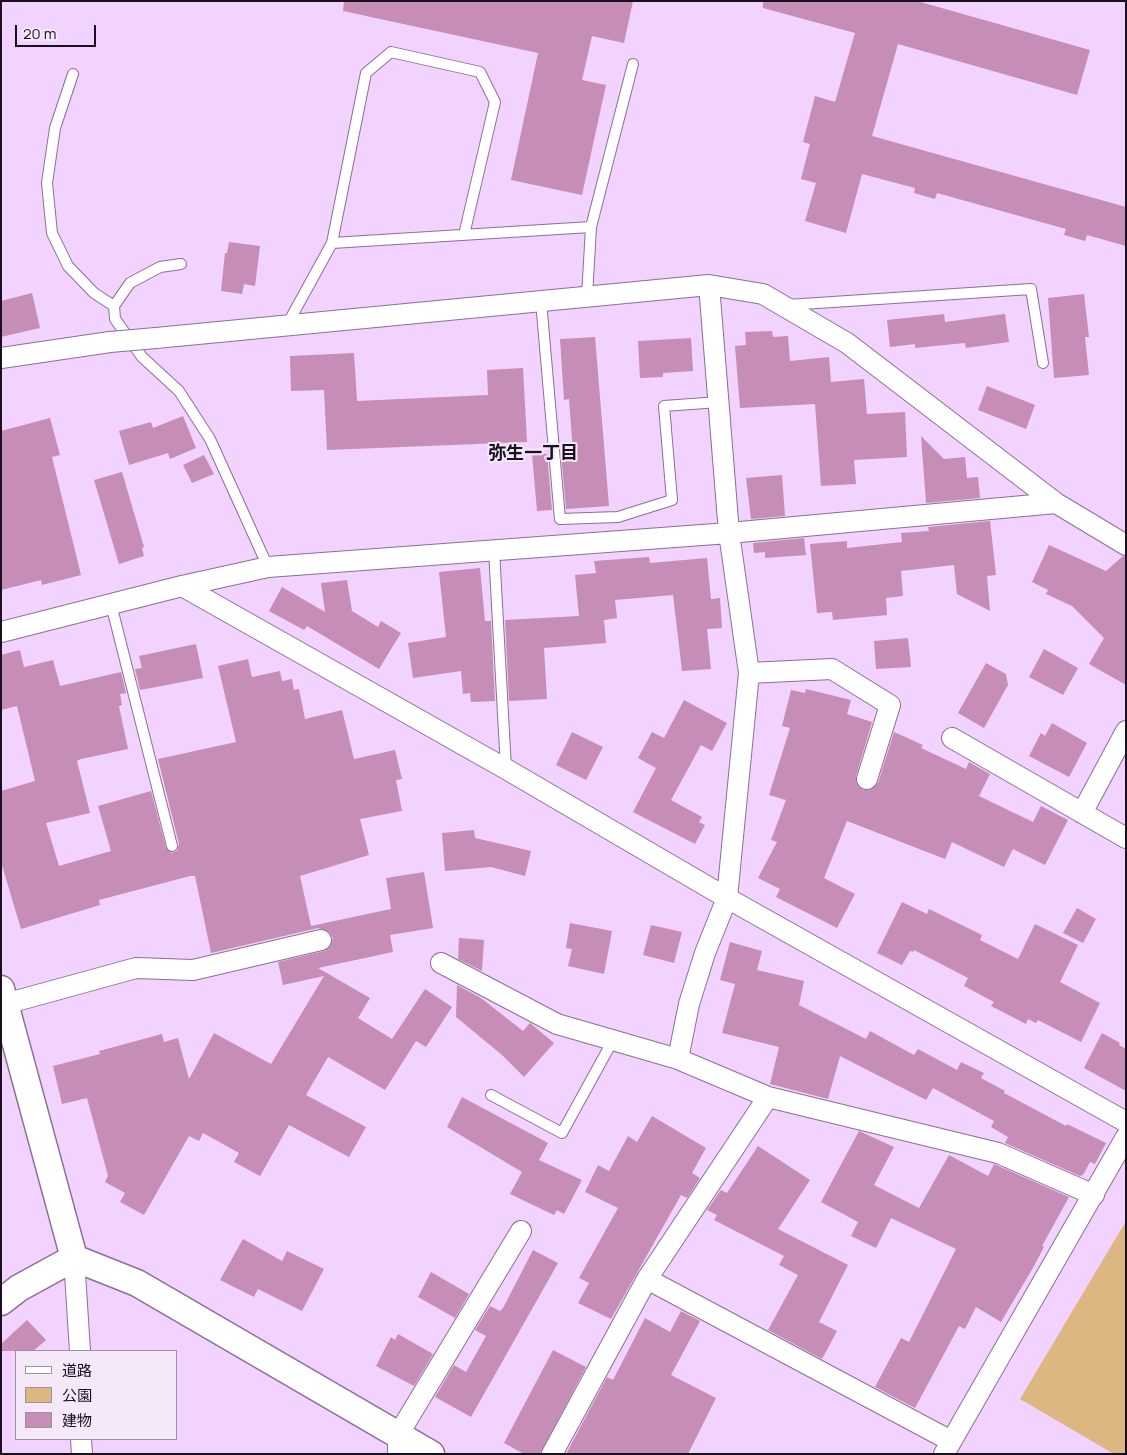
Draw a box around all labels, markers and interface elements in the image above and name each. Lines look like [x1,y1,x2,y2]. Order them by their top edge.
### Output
scale bar [18,15,99,47]
text: 20 m [23,23,56,44]
district label: 弥生一丁目 [488,443,578,465]
legend [15,1350,178,1440]
text: 道路 [62,1360,92,1381]
text: 公園 [62,1385,92,1406]
text: 建物 [62,1410,92,1431]

